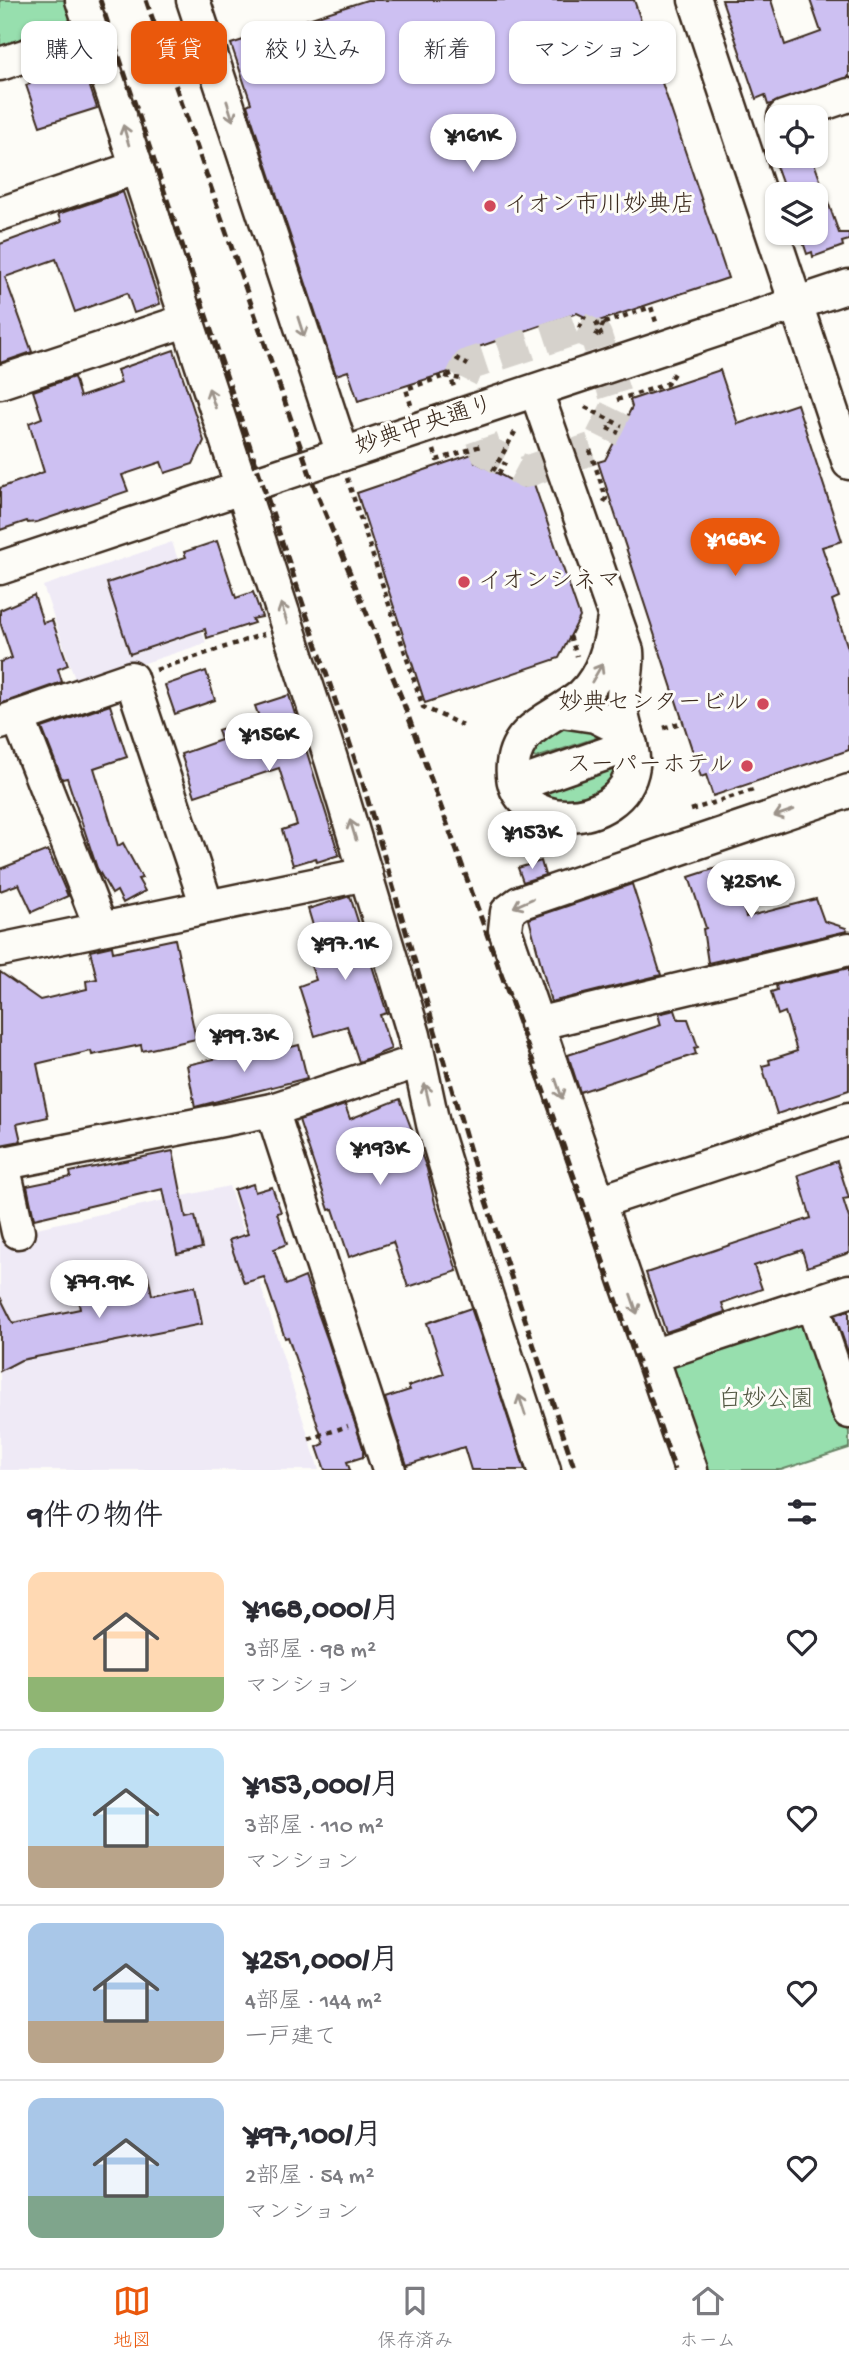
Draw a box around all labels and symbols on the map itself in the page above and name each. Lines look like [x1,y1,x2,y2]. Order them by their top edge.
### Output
one-way arrow [225,100,237,122]
pin: ¥161K [424,114,522,174]
one-way arrow [119,124,132,147]
place label: イオン市川妙典店 [504,191,695,221]
marker: イオン市川妙典店 [482,198,498,214]
one-way arrow [296,316,308,338]
one-way arrow [205,387,217,409]
street label: 妙典中央通り [352,390,498,463]
pin: ¥168K [686,518,784,578]
place label: イオンシネマ [478,568,621,597]
marker: イオンシネマ [456,574,472,590]
one-way arrow [277,603,289,625]
one-way arrow [590,663,604,683]
place label: 妙典センタービル [558,689,749,719]
marker: 妙典センタービル [755,696,771,712]
pin: ¥156K [220,714,318,773]
place label: スーパーホテル [567,752,733,781]
marker: スーパーホテル [739,758,755,774]
one-way arrow [774,808,796,820]
pin: ¥153K [483,812,581,871]
one-way arrow [345,819,358,841]
pin: ¥251K [702,860,800,920]
one-way arrow [513,897,534,910]
pin: ¥97.1K [288,922,402,982]
pin: ¥99.3K [187,1014,301,1074]
one-way arrow [554,1077,566,1099]
one-way arrow [419,1083,433,1106]
pin: ¥193K [331,1128,429,1187]
pin: ¥79.9K [42,1260,156,1320]
one-way arrow [629,1292,641,1314]
park label: 白妙公園 [718,1386,814,1416]
one-way arrow [515,1395,528,1417]

